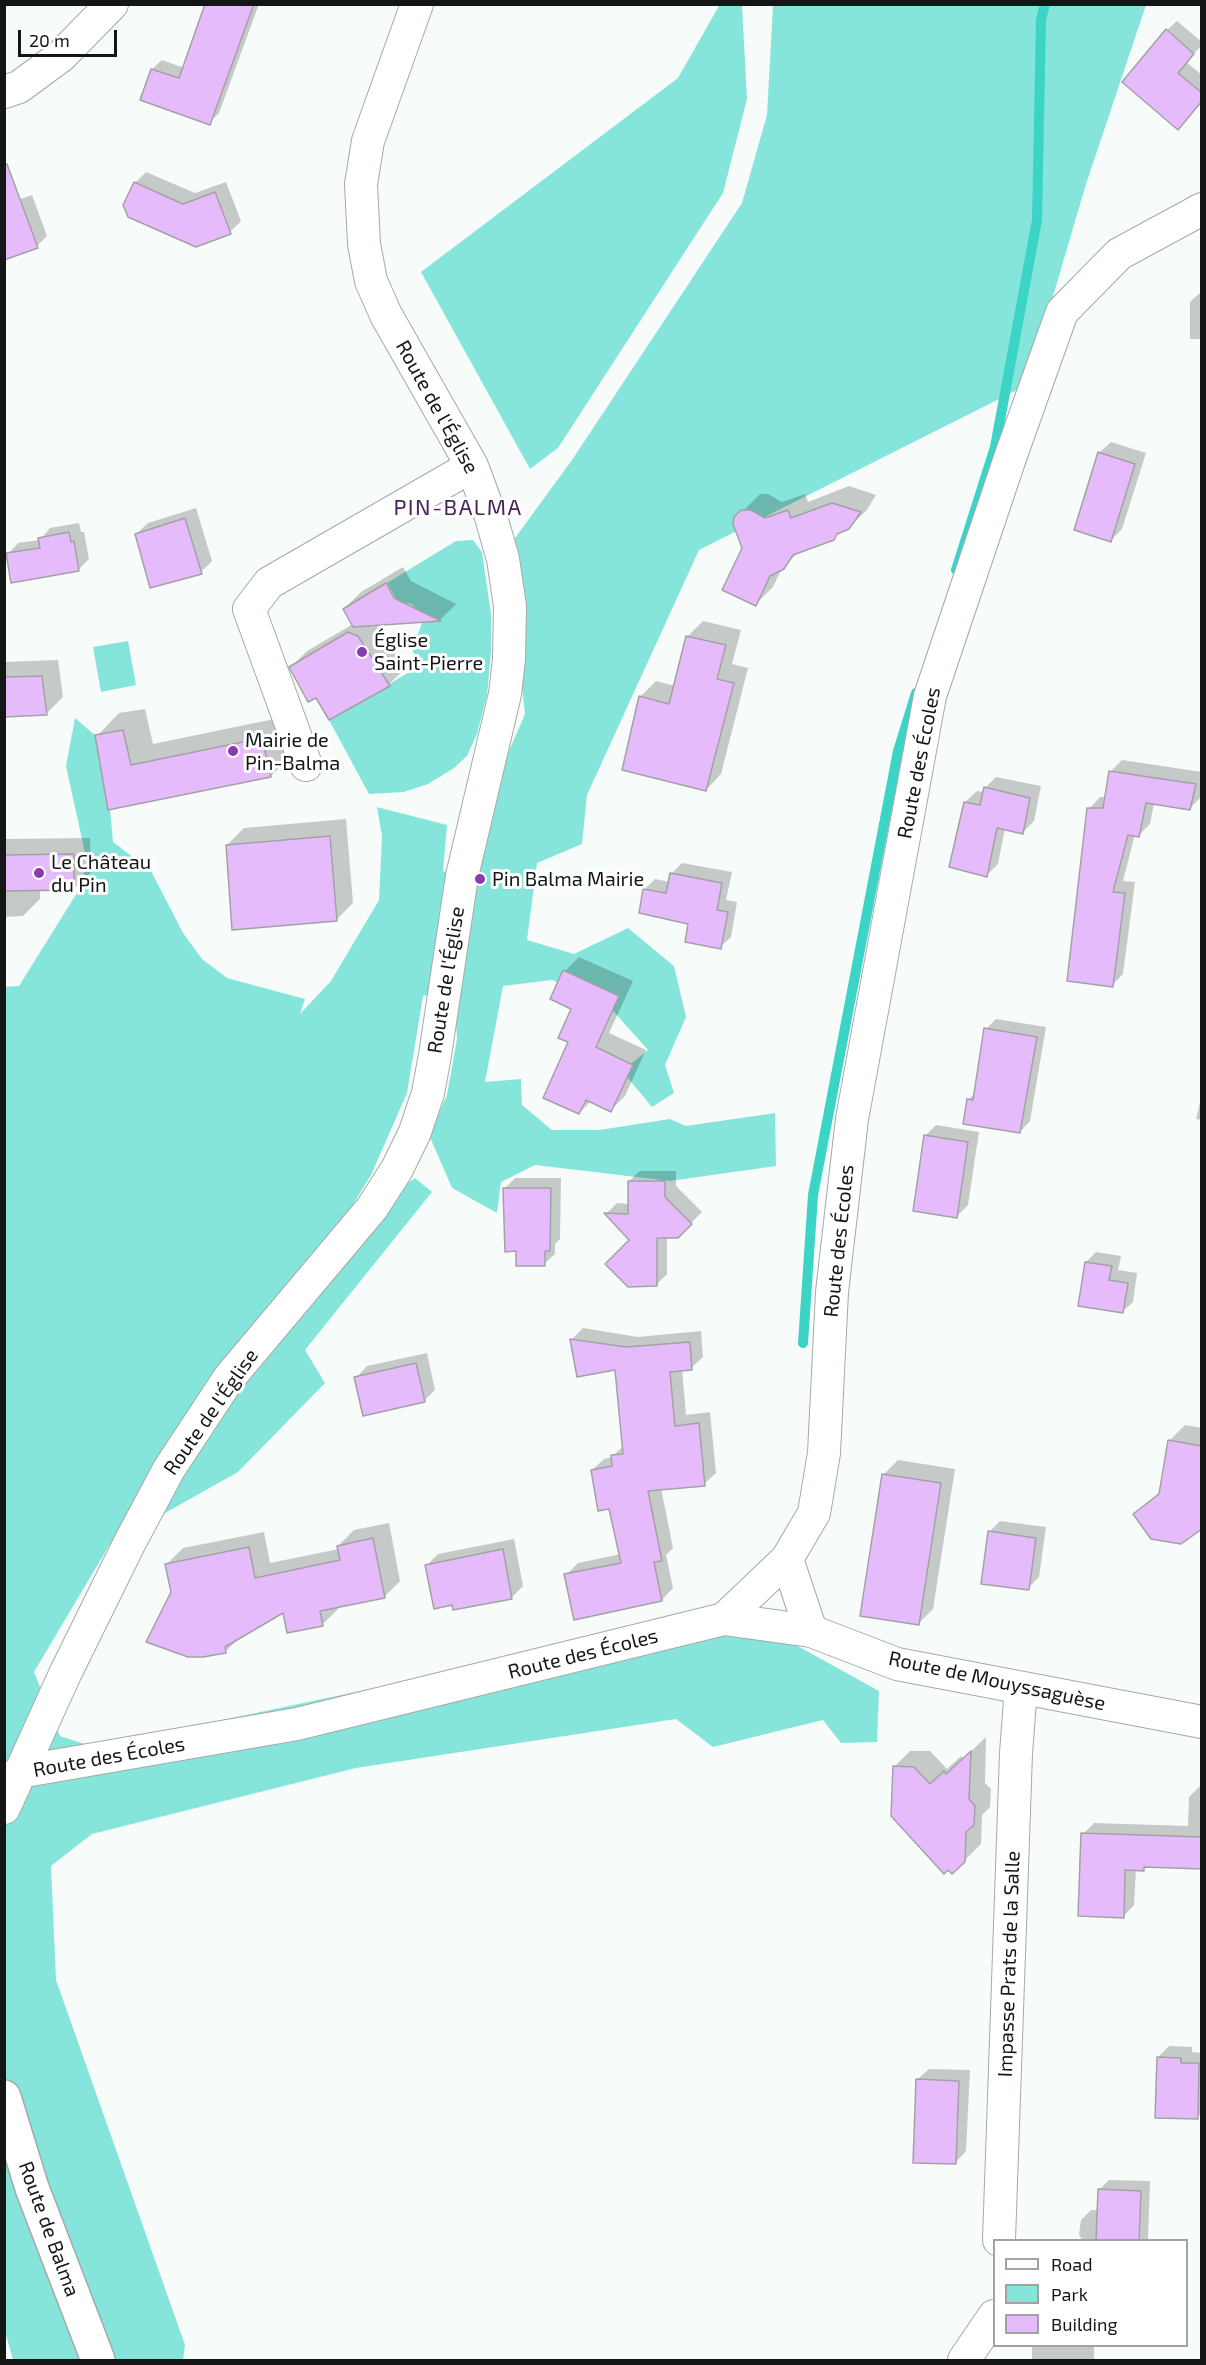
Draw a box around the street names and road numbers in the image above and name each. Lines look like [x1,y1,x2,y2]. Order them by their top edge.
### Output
street label: Route de l'Église [391,336,483,478]
street label: Route des Écoles [893,685,945,841]
street label: Route de l'Église [423,905,469,1055]
street label: Route des Écoles [819,1163,859,1319]
street label: Route de l'Église [159,1344,263,1480]
street label: Route des Écoles [506,1624,660,1684]
street label: Route de Mouyssaguèse [886,1646,1108,1716]
street label: Route des Écoles [31,1732,187,1782]
street label: Impasse Prats de la Salle [993,1850,1025,2078]
street label: Route de Balma [13,2158,85,2300]

